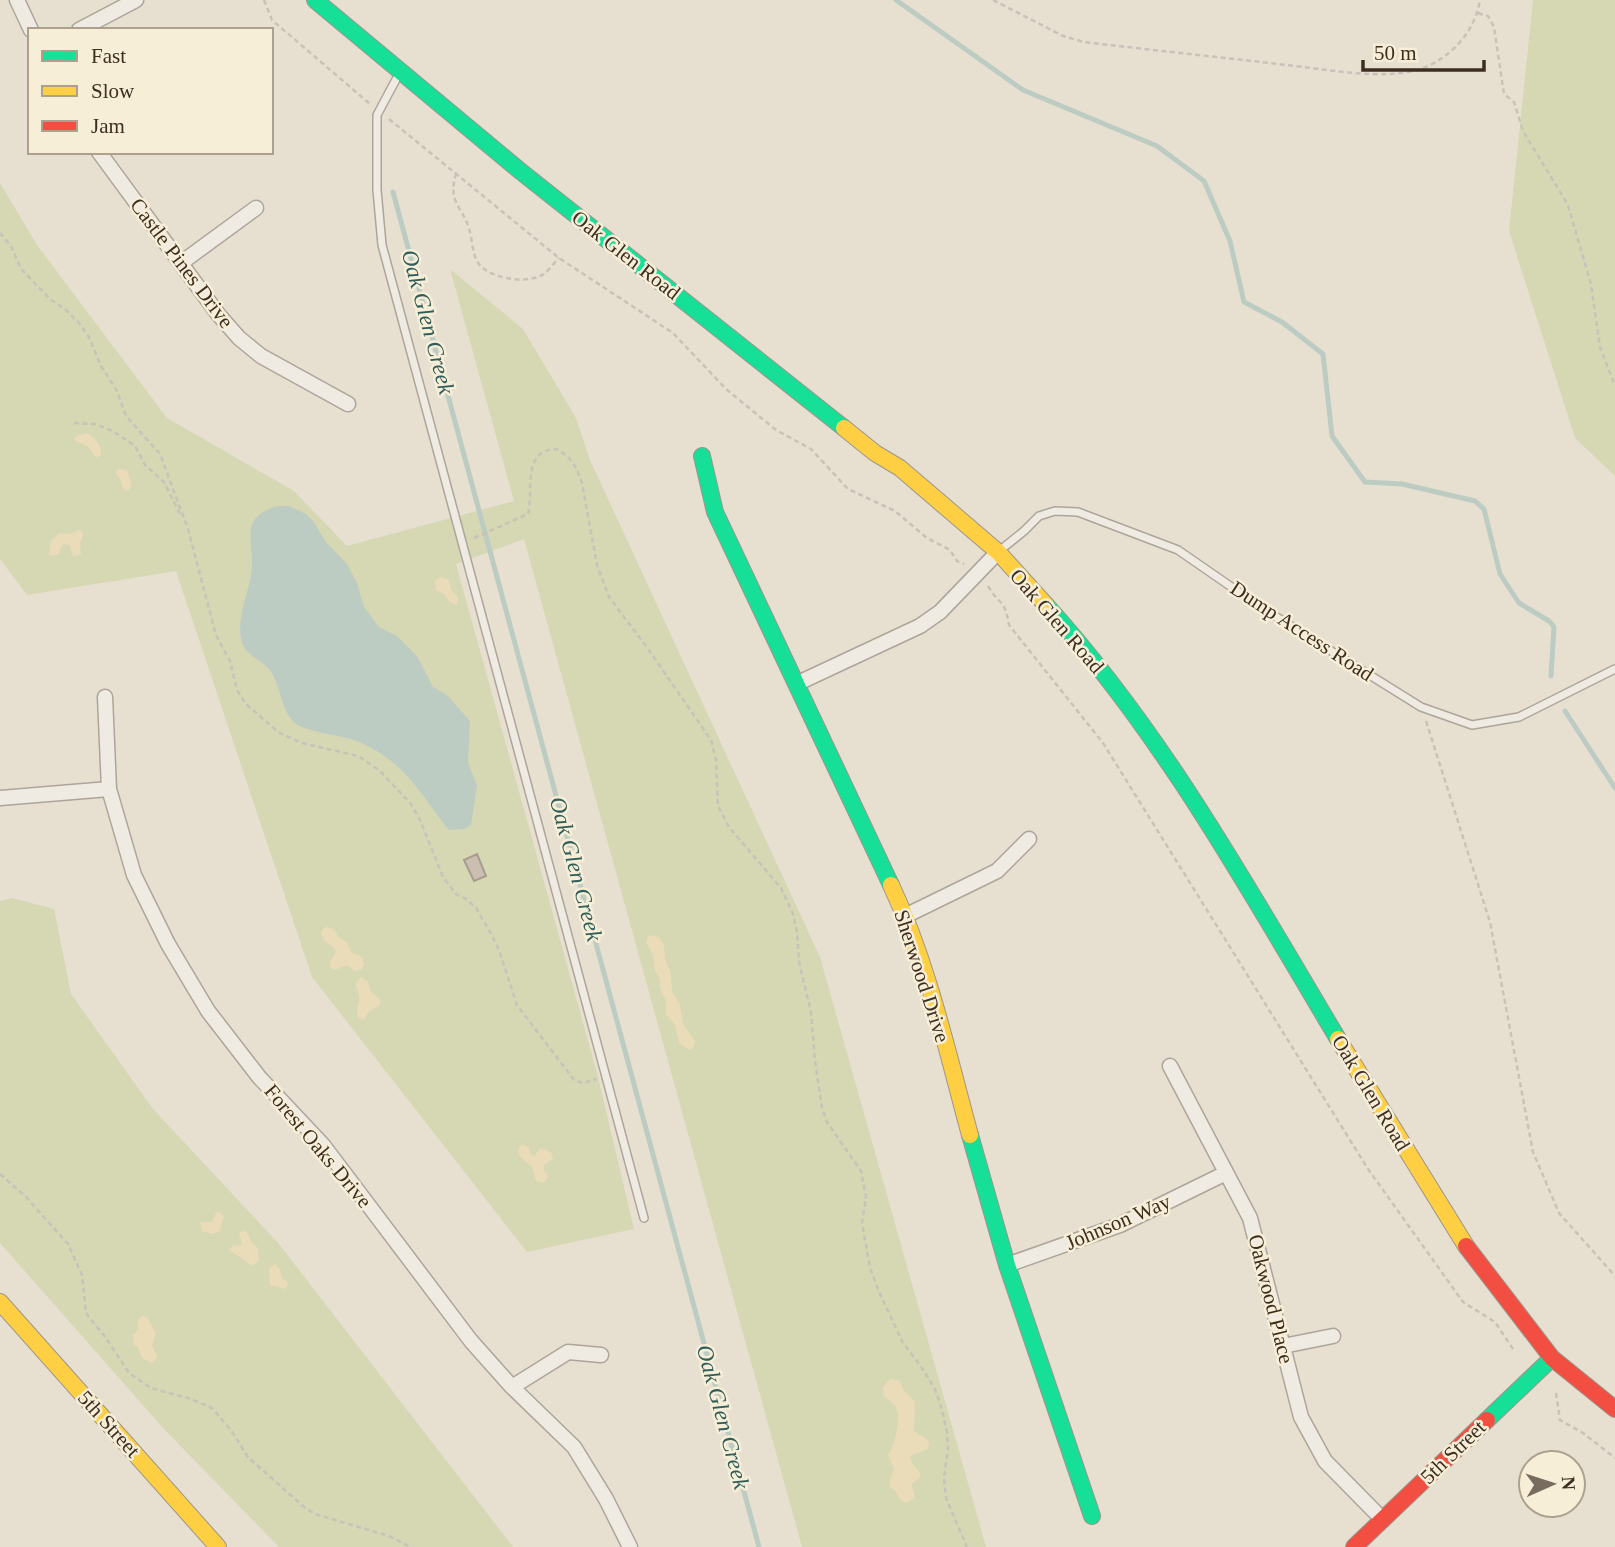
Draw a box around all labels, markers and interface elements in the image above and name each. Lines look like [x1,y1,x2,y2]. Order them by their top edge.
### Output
legend [28,28,273,154]
scale bar [1363,28,1484,72]
text: 50 m [1374,41,1417,65]
text: Fast [91,44,126,68]
text: Slow [91,79,135,103]
text: Jam [91,114,125,138]
street label: Castle Pines Drive [125,193,239,333]
street label: Oak Glen Road [567,205,685,305]
water label: Oak Glen Creek [397,247,460,398]
street label: Oak Glen Road [1005,564,1109,679]
street label: Dump Access Road [1226,576,1378,686]
water label: Oak Glen Creek [545,794,608,945]
street label: Sherwood Drive [889,907,955,1045]
street label: Oak Glen Road [1327,1031,1415,1156]
street label: Forest Oaks Drive [259,1079,377,1213]
street label: Johnson Way [1062,1189,1175,1255]
street label: Oakwood Place [1243,1232,1299,1366]
water label: Oak Glen Creek [692,1342,755,1493]
street label: 5th Street [73,1386,145,1462]
street label: 5th Street [1416,1415,1491,1489]
north arrow [1517,1449,1587,1519]
text: N [1558,1476,1579,1491]

